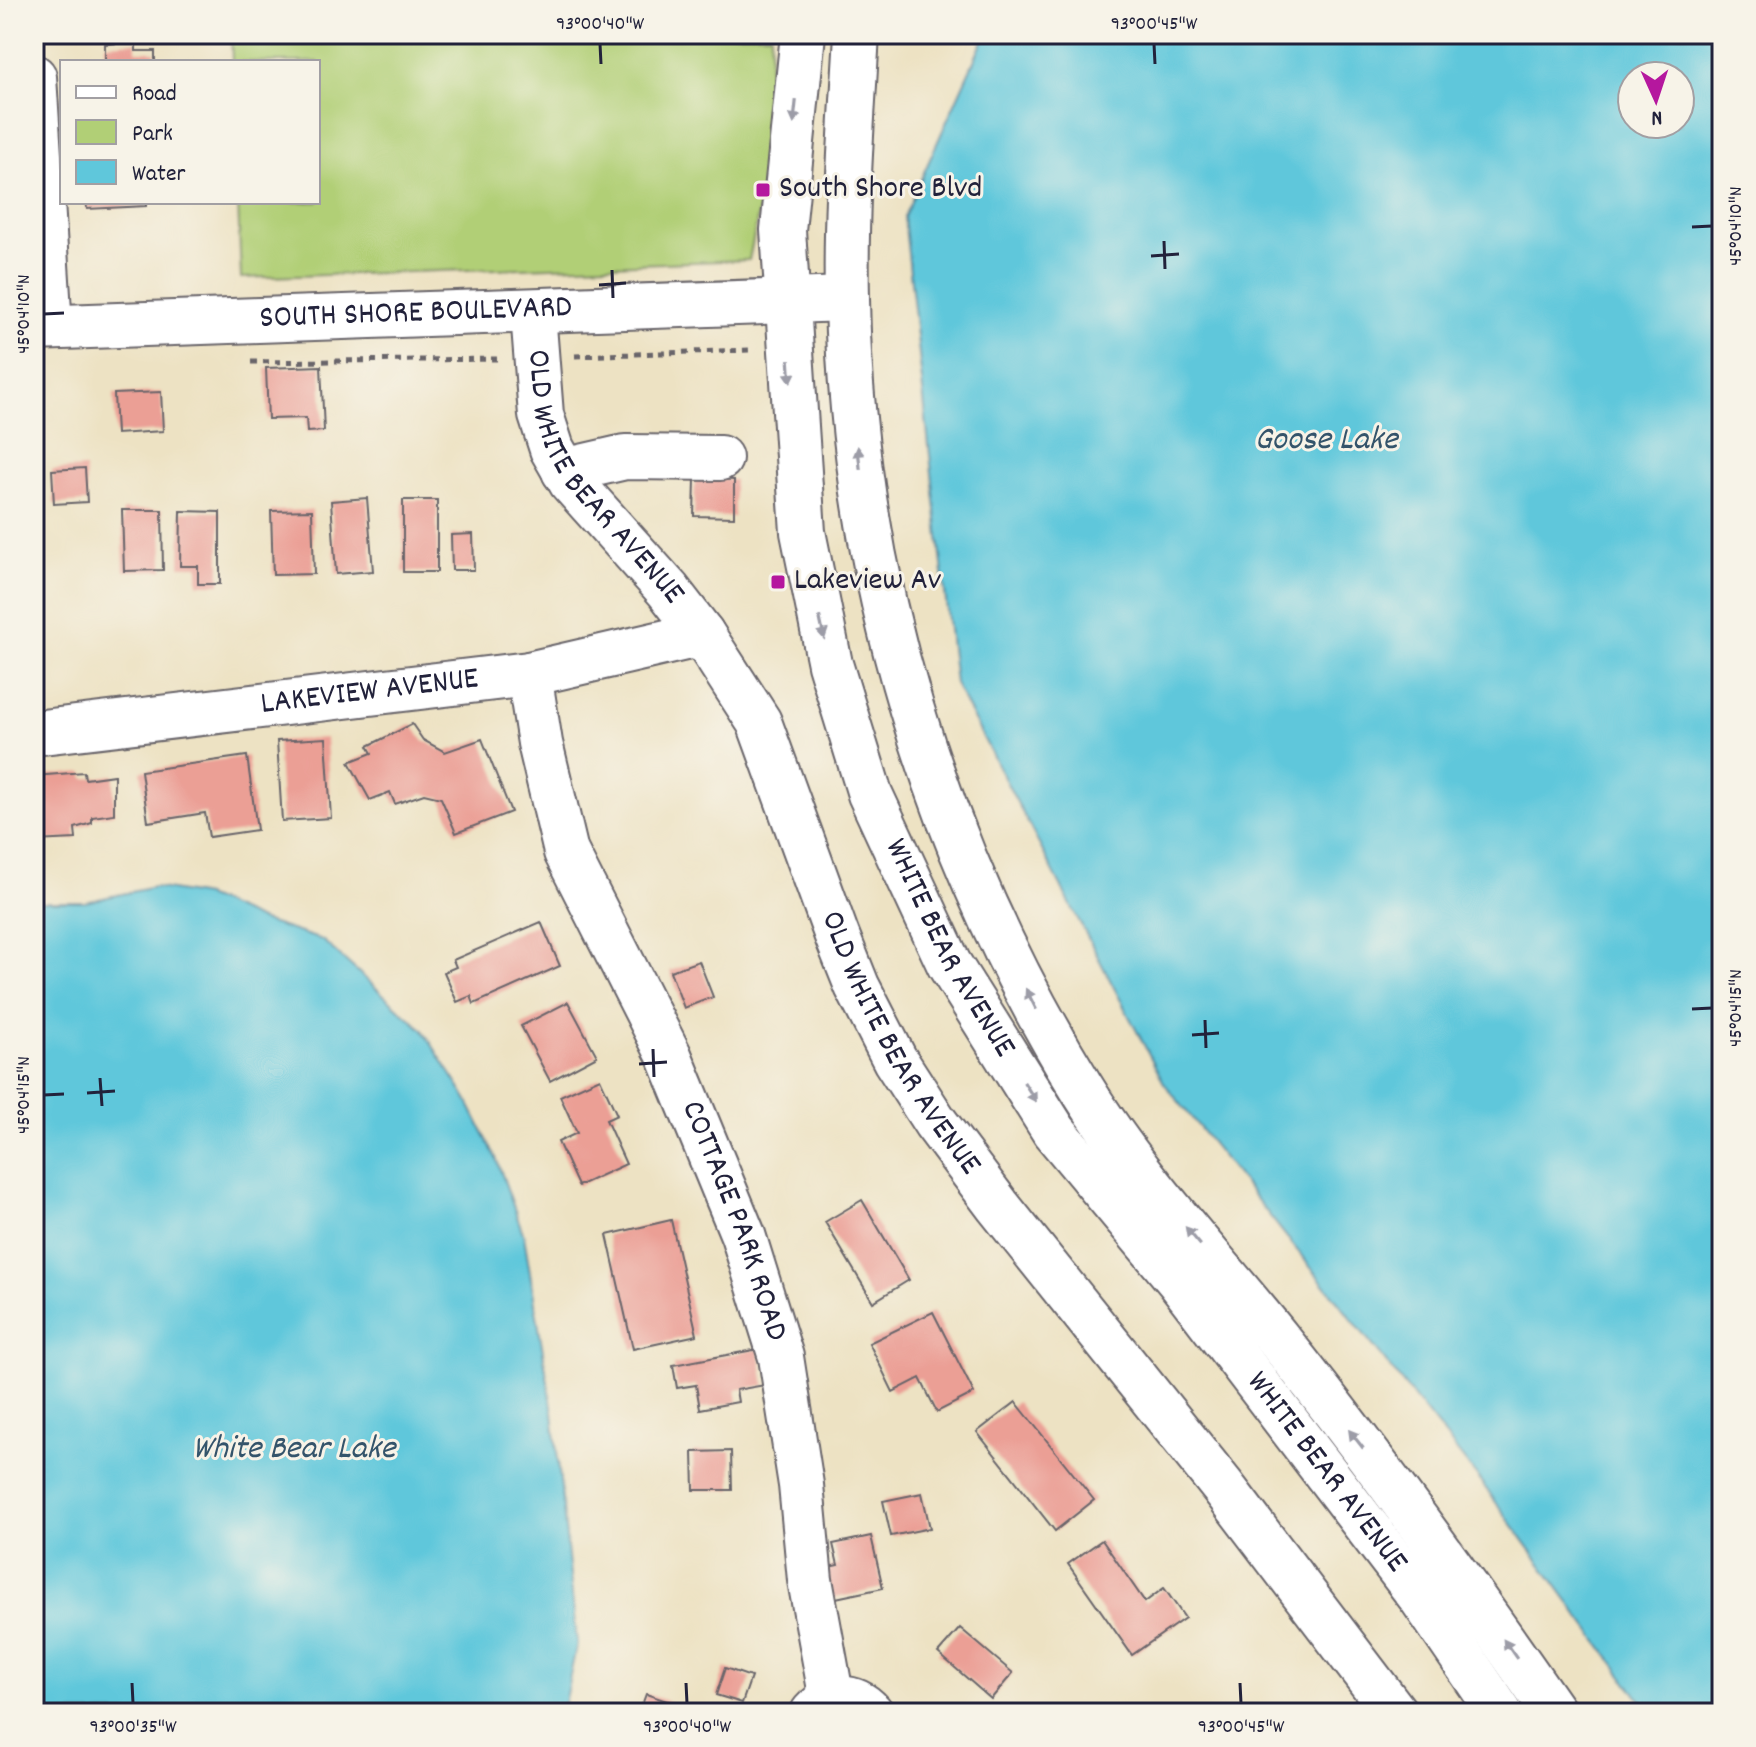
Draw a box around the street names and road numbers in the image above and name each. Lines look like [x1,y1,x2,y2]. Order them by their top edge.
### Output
street label: SOUTH SHORE BOULEVARD [259,286,573,343]
street label: OLD WHITE BEAR AVENUE [513,348,695,615]
street label: LAKEVIEW AVENUE [258,657,481,729]
street label: WHITE BEAR AVENUE [871,832,1026,1068]
street label: OLD WHITE BEAR AVENUE [807,905,991,1186]
street label: COTTAGE PARK ROAD [667,1094,798,1347]
street label: WHITE BEAR AVENUE [1234,1363,1418,1584]

